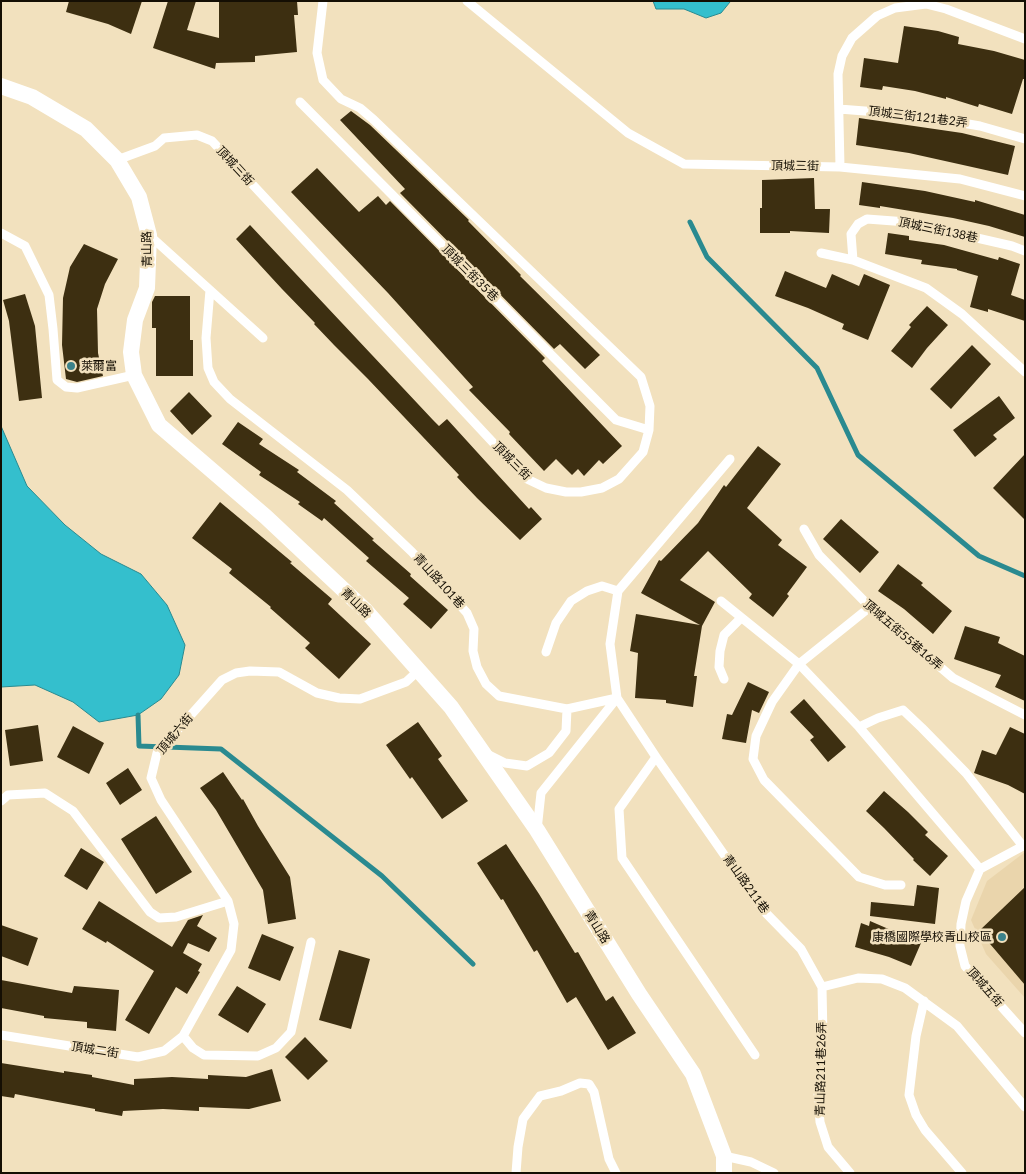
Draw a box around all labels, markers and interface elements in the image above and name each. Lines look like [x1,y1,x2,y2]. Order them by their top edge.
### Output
street label: 頂城三街121巷2弄 [868,104,968,130]
street label: 頂城三街 [213,144,257,188]
street label: 頂城三街 [771,158,819,174]
street label: 頂城三街138巷 [897,215,979,245]
street label: 青山路 [139,231,155,267]
street label: 頂城三街35巷 [439,242,501,304]
place label: 萊爾富 [81,359,117,373]
marker: 萊爾富 [65,360,77,372]
street label: 頂城三街 [490,439,534,483]
street label: 青山路101巷 [411,551,467,611]
street label: 青山路 [338,585,374,621]
street label: 頂城五街55巷16弄 [861,597,945,673]
street label: 頂城六街 [154,711,196,757]
street label: 青山路211巷 [720,852,772,916]
street label: 青山路 [581,908,613,946]
place label: 康橋國際學校青山校區 [872,930,992,944]
marker: 康橋國際學校青山校區 [996,931,1008,943]
street label: 頂城五街 [964,964,1006,1010]
street label: 青山路211巷26弄 [813,1021,829,1117]
street label: 頂城二街 [70,1039,120,1061]

